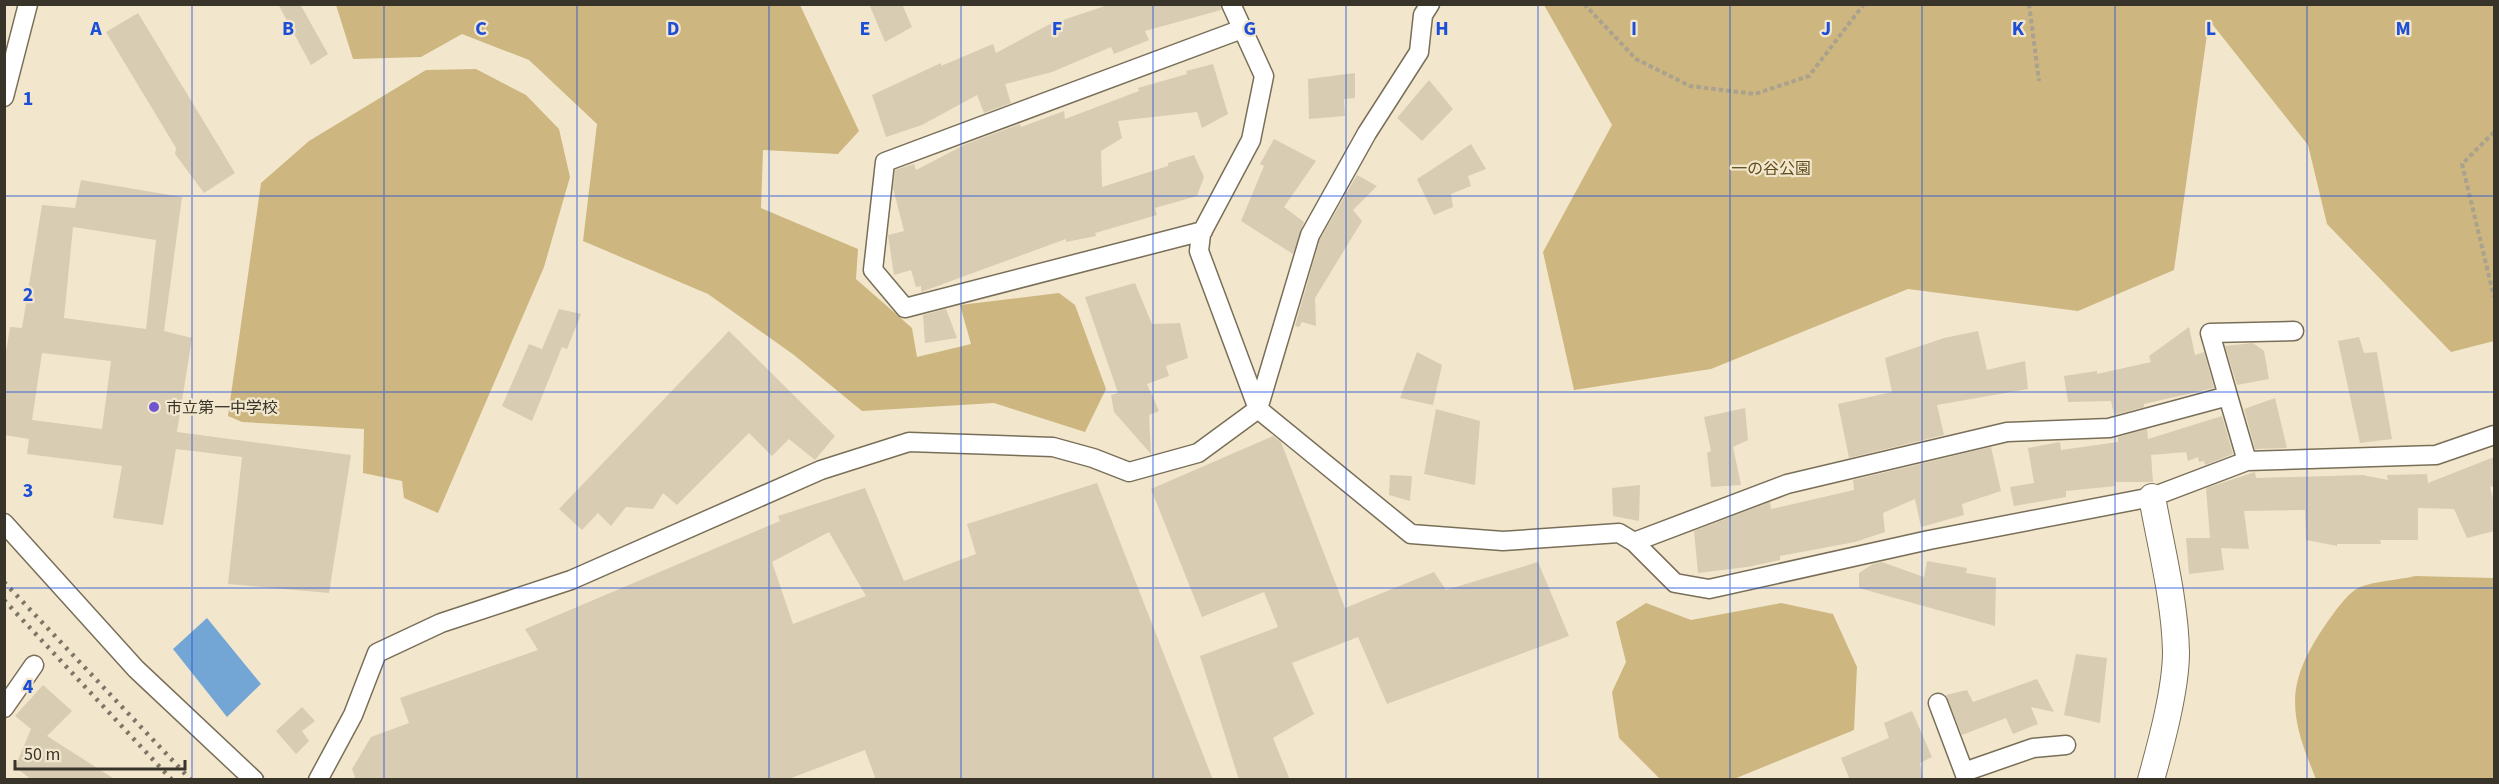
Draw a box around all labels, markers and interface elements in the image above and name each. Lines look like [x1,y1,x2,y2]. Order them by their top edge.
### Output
text: A [89,15,102,43]
text: B [282,15,294,43]
text: C [475,15,487,43]
text: D [667,15,679,43]
text: E [860,15,870,43]
text: F [1052,15,1062,43]
text: G [1244,15,1256,43]
text: H [1435,15,1449,43]
text: I [1631,15,1637,43]
text: J [1821,15,1831,43]
text: K [2012,15,2025,43]
text: L [2206,15,2216,43]
text: M [2395,15,2411,43]
text: 1 [23,85,33,113]
park label: 一の谷公園 [1731,158,1811,180]
text: 2 [23,281,33,309]
place label: 市立第一中学校 [166,397,278,419]
marker: 市立第一中学校 [147,400,161,414]
text: 3 [23,477,33,505]
text: 4 [23,673,34,701]
scale bar [15,733,184,771]
text: 50 m [24,742,60,767]

